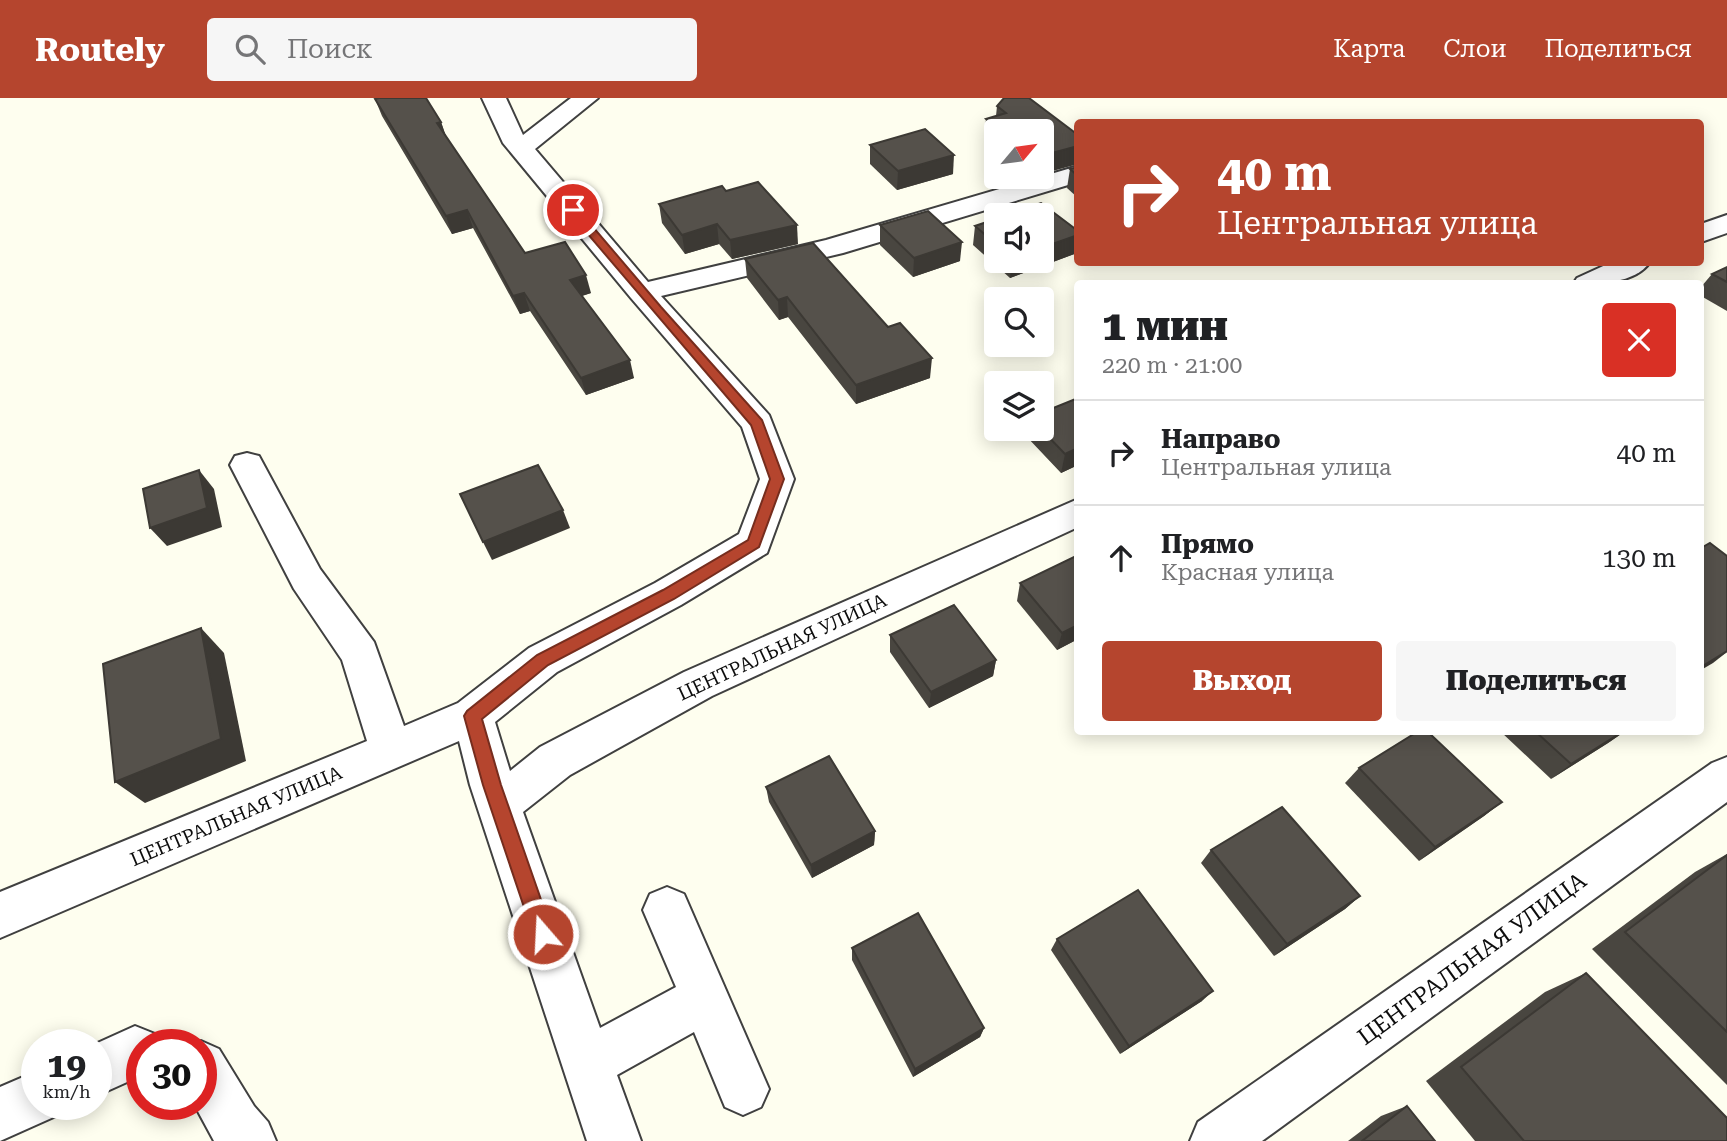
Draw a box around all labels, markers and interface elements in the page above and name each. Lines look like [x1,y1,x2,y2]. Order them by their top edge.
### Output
search box [207,18,697,81]
text: Routely [35,30,165,69]
icon: search [231,30,269,68]
text: Поиск [287,34,372,64]
text: Карта [1333,35,1405,63]
text: Слои [1443,35,1506,63]
text: Поделиться [1544,35,1692,63]
north arrow [984,119,1054,189]
map controls [984,119,1054,441]
text: 40 m [1217,145,1332,202]
icon: right [1102,147,1193,238]
pin [543,180,603,240]
icon: arrive [554,191,592,229]
button: sound [984,203,1054,273]
text: Центральная улица [1217,204,1538,242]
button: search [984,287,1054,357]
text: 1 мин [1102,301,1228,350]
button: close [1602,303,1676,377]
text: 220 m · 21:00 [1102,352,1242,379]
button: layers [984,371,1054,441]
text: Направо [1161,424,1281,454]
icon: right [1102,434,1140,472]
text: 40 m [1617,438,1676,468]
text: Центральная улица [1161,454,1391,481]
text: Прямо [1161,529,1254,559]
icon: ahead [1102,539,1140,577]
text: 130 m [1602,543,1676,573]
text: Красная улица [1161,559,1334,586]
street label: ЦЕНТРАЛЬНАЯ УЛИЦА [674,588,891,706]
button: Выход [1102,641,1382,721]
button: Поделиться [1396,641,1676,721]
street label: ЦЕНТРАЛЬНАЯ УЛИЦА [127,761,346,871]
street label: ЦЕНТРАЛЬНАЯ УЛИЦА [1353,867,1591,1051]
position arrow [506,897,580,971]
speed limit sign: 30 [126,1029,217,1120]
text: 19 [47,1045,86,1086]
text: km/h [42,1081,91,1102]

